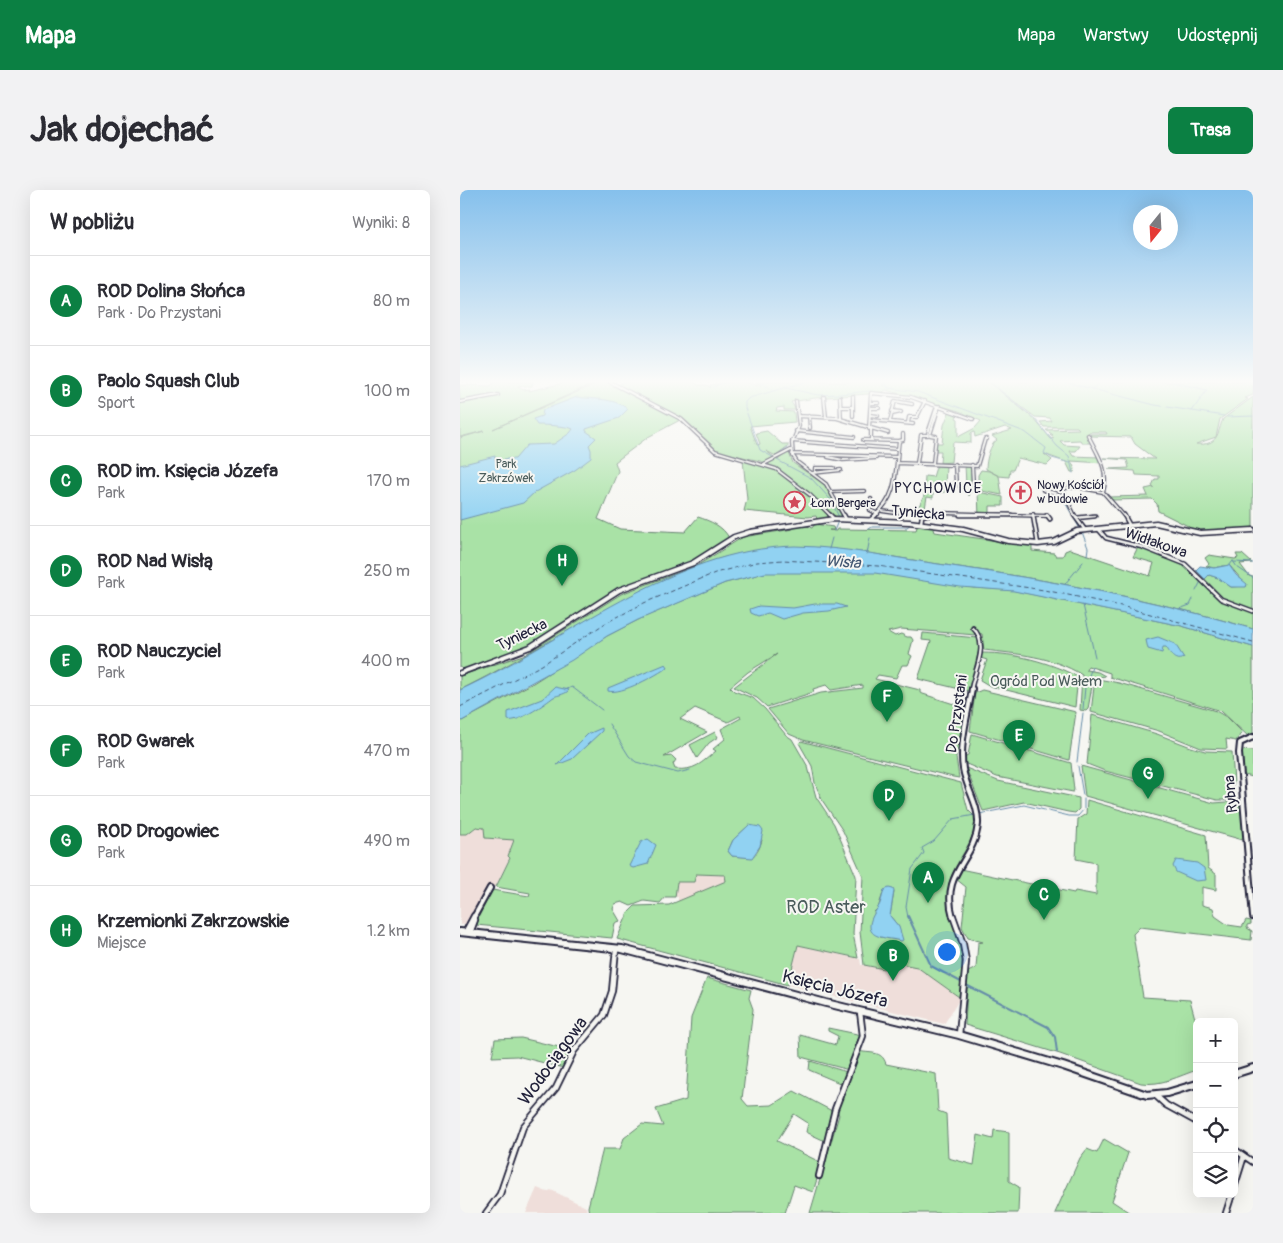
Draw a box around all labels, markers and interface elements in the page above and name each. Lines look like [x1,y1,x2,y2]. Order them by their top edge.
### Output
text: Mapa [25,21,76,50]
text: Mapa [1017,24,1055,47]
text: Warstwy [1083,24,1149,47]
text: Udostępnij [1177,24,1258,47]
button: Trasa [1168,107,1253,154]
text: Jak dojechać [30,108,214,152]
north arrow [1133,205,1178,250]
text: W pobliżu [50,209,134,236]
text: Wyniki: 8 [352,213,410,233]
text: ROD Dolina Słońca [97,279,245,303]
text: A [61,291,71,311]
text: 80 m [373,291,410,311]
text: Park · Do Przystani [97,303,221,323]
text: Paolo Squash Club [97,369,240,393]
text: B [61,381,71,401]
text: 100 m [364,381,410,401]
text: Sport [97,393,135,413]
park label: Park Zakrzówek [479,457,533,486]
text: ROD im. Księcia Józefa [97,459,278,483]
text: C [61,471,71,491]
text: 170 m [367,471,410,491]
place label: Nowy Kościół w budowie [1037,478,1105,507]
district label: PYCHOWICE [894,479,982,498]
church icon: Nowy Kościół w budowie [1009,480,1033,504]
text: Park [97,483,125,503]
place icon: Łom Bergera [783,491,807,515]
place label: Łom Bergera [810,496,876,511]
street label: Tyniecka [890,501,946,525]
street label: Widłakowa [1122,523,1190,563]
pin: H [546,545,578,586]
text: ROD Nad Wisłą [97,549,214,573]
water label: Wisła [825,551,863,573]
text: D [61,561,71,581]
text: 250 m [364,561,410,581]
text: Park [97,573,125,593]
street label: Tyniecka [494,615,550,655]
text: ROD Nauczyciel [97,639,222,663]
text: E [62,651,70,671]
text: 400 m [361,651,410,671]
text: Park [97,663,125,683]
park label: Ogród Pod Wałem [990,672,1102,691]
street label: Do Przystani [942,673,972,754]
pin: F [871,681,903,722]
pin: E [1003,720,1035,761]
text: ROD Gwarek [97,729,194,753]
text: F [61,741,71,761]
text: 470 m [364,741,410,761]
text: Park [97,753,125,773]
pin: G [1132,758,1164,799]
street label: Rybna [1220,774,1242,814]
pin: D [873,780,905,821]
text: ROD Drogowiec [97,819,219,843]
text: G [61,831,71,851]
text: 490 m [364,831,410,851]
text: Park [97,843,125,863]
pin: A [912,862,944,903]
pin: C [1028,879,1060,920]
park label: ROD Aster [786,896,866,919]
text: Krzemionki Zakrzowskie [97,909,289,933]
text: H [61,921,71,941]
text: 1.2 km [367,921,410,941]
text: Miejsce [97,933,146,953]
your location [934,939,960,965]
pin: B [877,940,909,981]
street label: Księcia Józefa [780,965,890,1013]
street label: Wodociągowa [513,1012,593,1110]
map controls [1193,1018,1238,1198]
button: + [1193,1018,1238,1063]
button: − [1193,1063,1238,1108]
button: locate [1193,1108,1238,1153]
button: layers [1193,1153,1238,1198]

